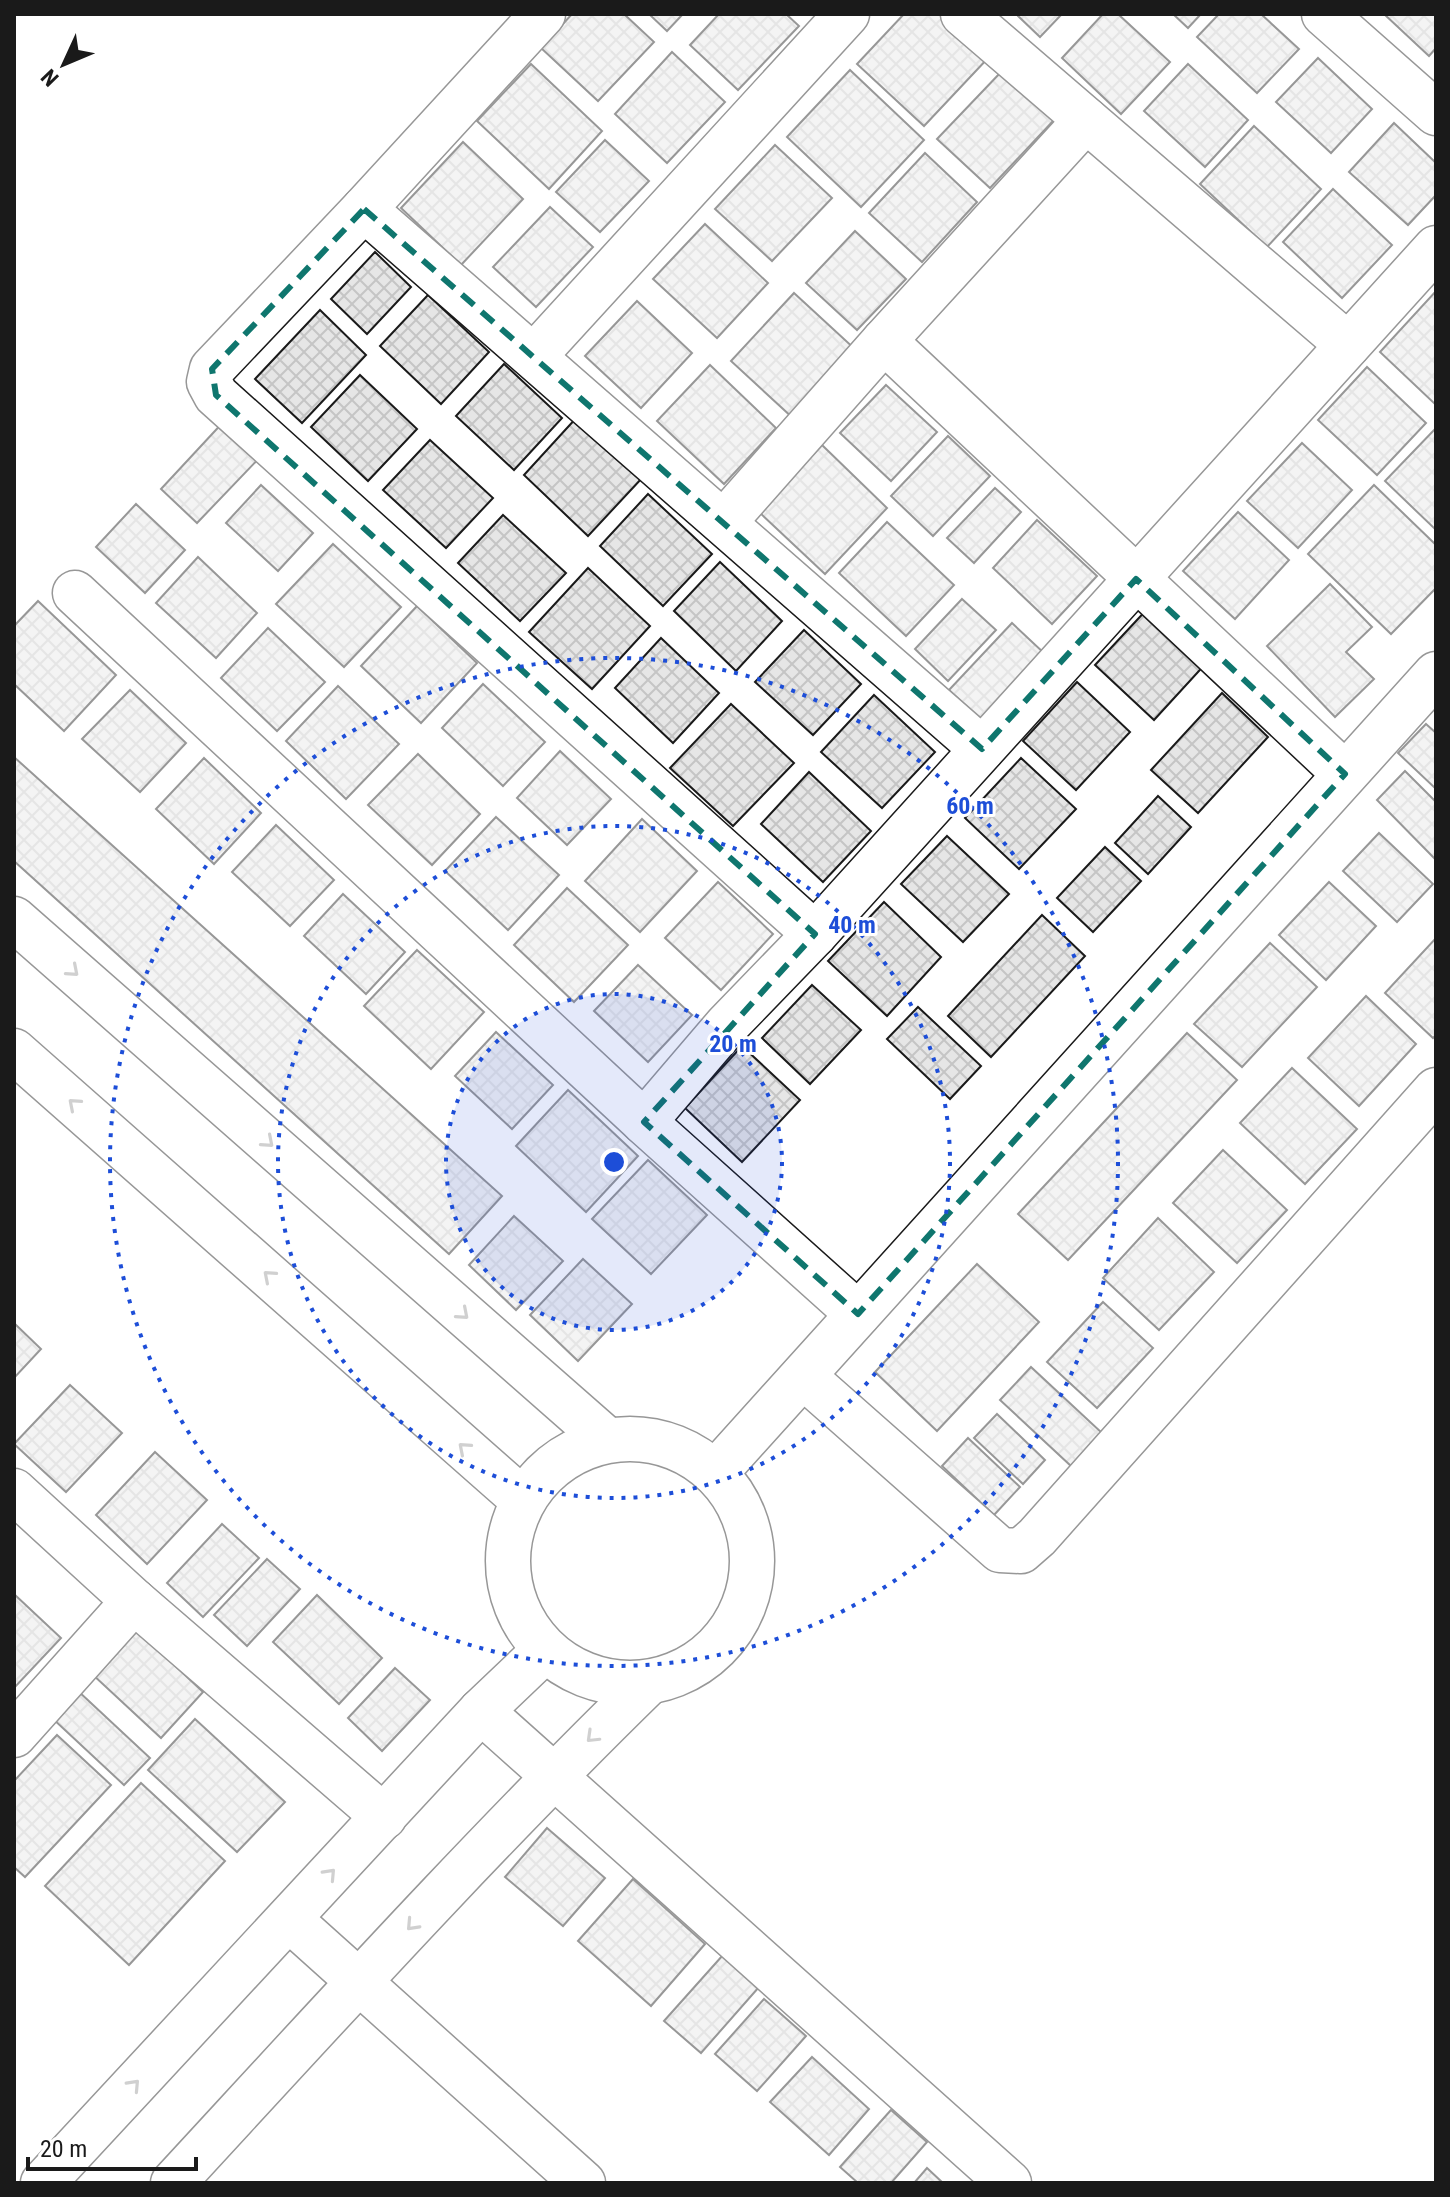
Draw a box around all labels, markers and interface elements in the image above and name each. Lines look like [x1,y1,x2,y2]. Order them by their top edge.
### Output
north arrow [24,24,104,104]
text: N [36,64,64,91]
text: 60 m [946,792,994,820]
text: 40 m [828,911,876,939]
one-way arrow [63,961,78,975]
text: 20 m [709,1030,757,1058]
one-way arrow [69,1099,84,1114]
one-way arrow [258,1132,273,1147]
centre of rings [600,1148,628,1176]
one-way arrow [264,1271,279,1286]
one-way arrow [454,1304,469,1319]
one-way arrow [459,1444,474,1458]
one-way arrow [587,1728,601,1742]
one-way arrow [321,1869,335,1884]
one-way arrow [407,1915,421,1930]
one-way arrow [125,2080,140,2094]
scale bar [28,2121,196,2171]
text: 20 m [40,2135,87,2163]

